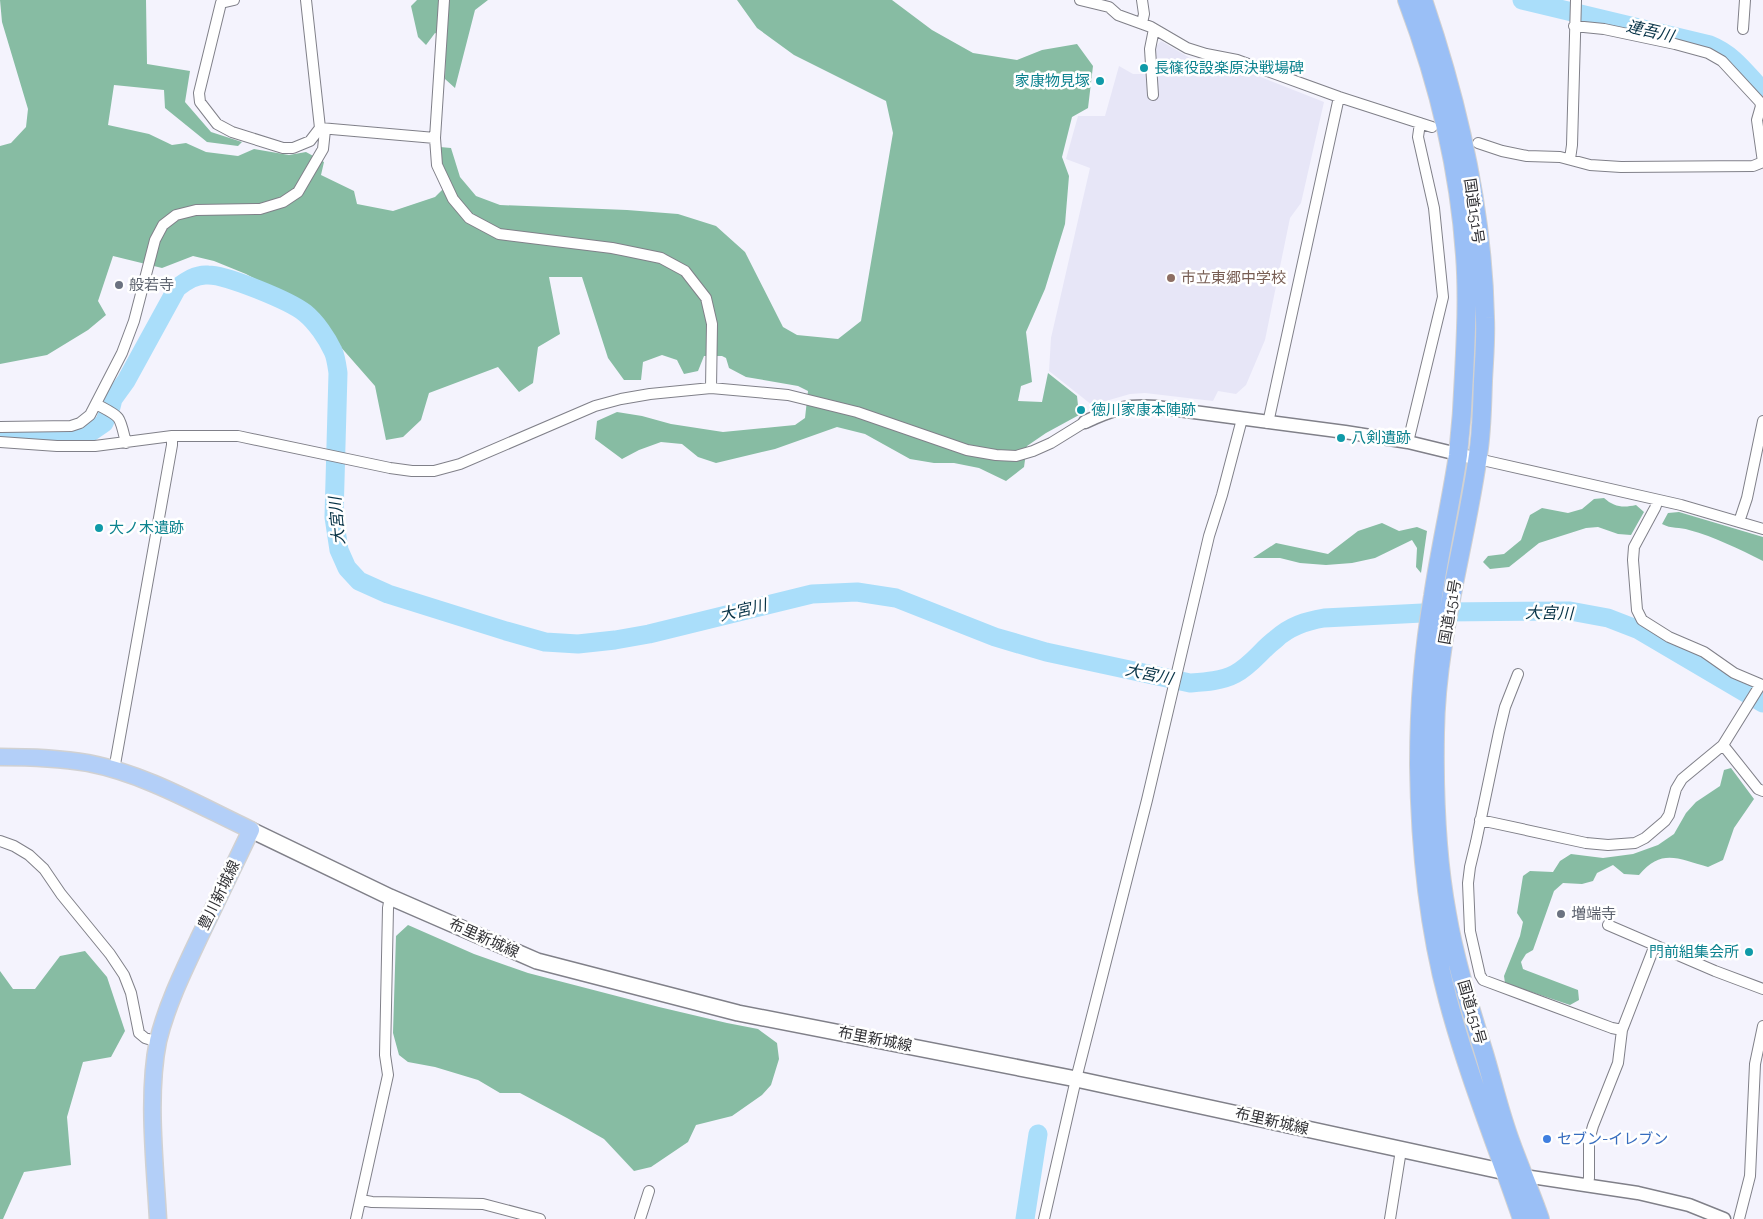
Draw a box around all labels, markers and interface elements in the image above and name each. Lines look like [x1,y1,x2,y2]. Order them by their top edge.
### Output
water label: 連吾川 [1624,16,1677,46]
place label: 長篠役設楽原決戦場碑 [1154,59,1304,77]
marker: 長篠役設楽原決戦場碑 [1138,62,1150,74]
place label: 家康物見塚 [1015,72,1090,90]
marker: 家康物見塚 [1094,75,1106,87]
street label: 国道151号 [1460,177,1488,245]
place label: 市立東郷中学校 [1181,269,1286,287]
marker: 市立東郷中学校 [1165,272,1177,284]
place label: 般若寺 [129,276,174,294]
marker: 般若寺 [113,279,125,291]
place label: 徳川家康本陣跡 [1091,401,1196,419]
marker: 徳川家康本陣跡 [1075,404,1087,416]
place label: 八剣遺跡 [1351,429,1411,447]
marker: 八剣遺跡 [1335,432,1347,444]
water label: 大宮川 [325,494,349,546]
place label: 大ノ木遺跡 [109,519,184,537]
marker: 大ノ木遺跡 [93,522,105,534]
street label: 国道151号 [1435,578,1465,646]
water label: 大宮川 [717,595,770,625]
water label: 大宮川 [1525,603,1575,623]
water label: 大宮川 [1124,660,1176,689]
street label: 豊川新城線 [194,857,244,933]
place label: 増端寺 [1571,905,1616,923]
marker: 増端寺 [1555,908,1567,920]
street label: 布里新城線 [446,915,522,961]
place label: 門前組集会所 [1649,943,1739,961]
marker: 門前組集会所 [1743,946,1755,958]
street label: 国道151号 [1454,978,1490,1046]
street label: 布里新城線 [836,1023,914,1055]
street label: 布里新城線 [1233,1104,1311,1138]
place label: セブン-イレブン [1557,1130,1668,1148]
marker: セブン-イレブン [1541,1133,1553,1145]

